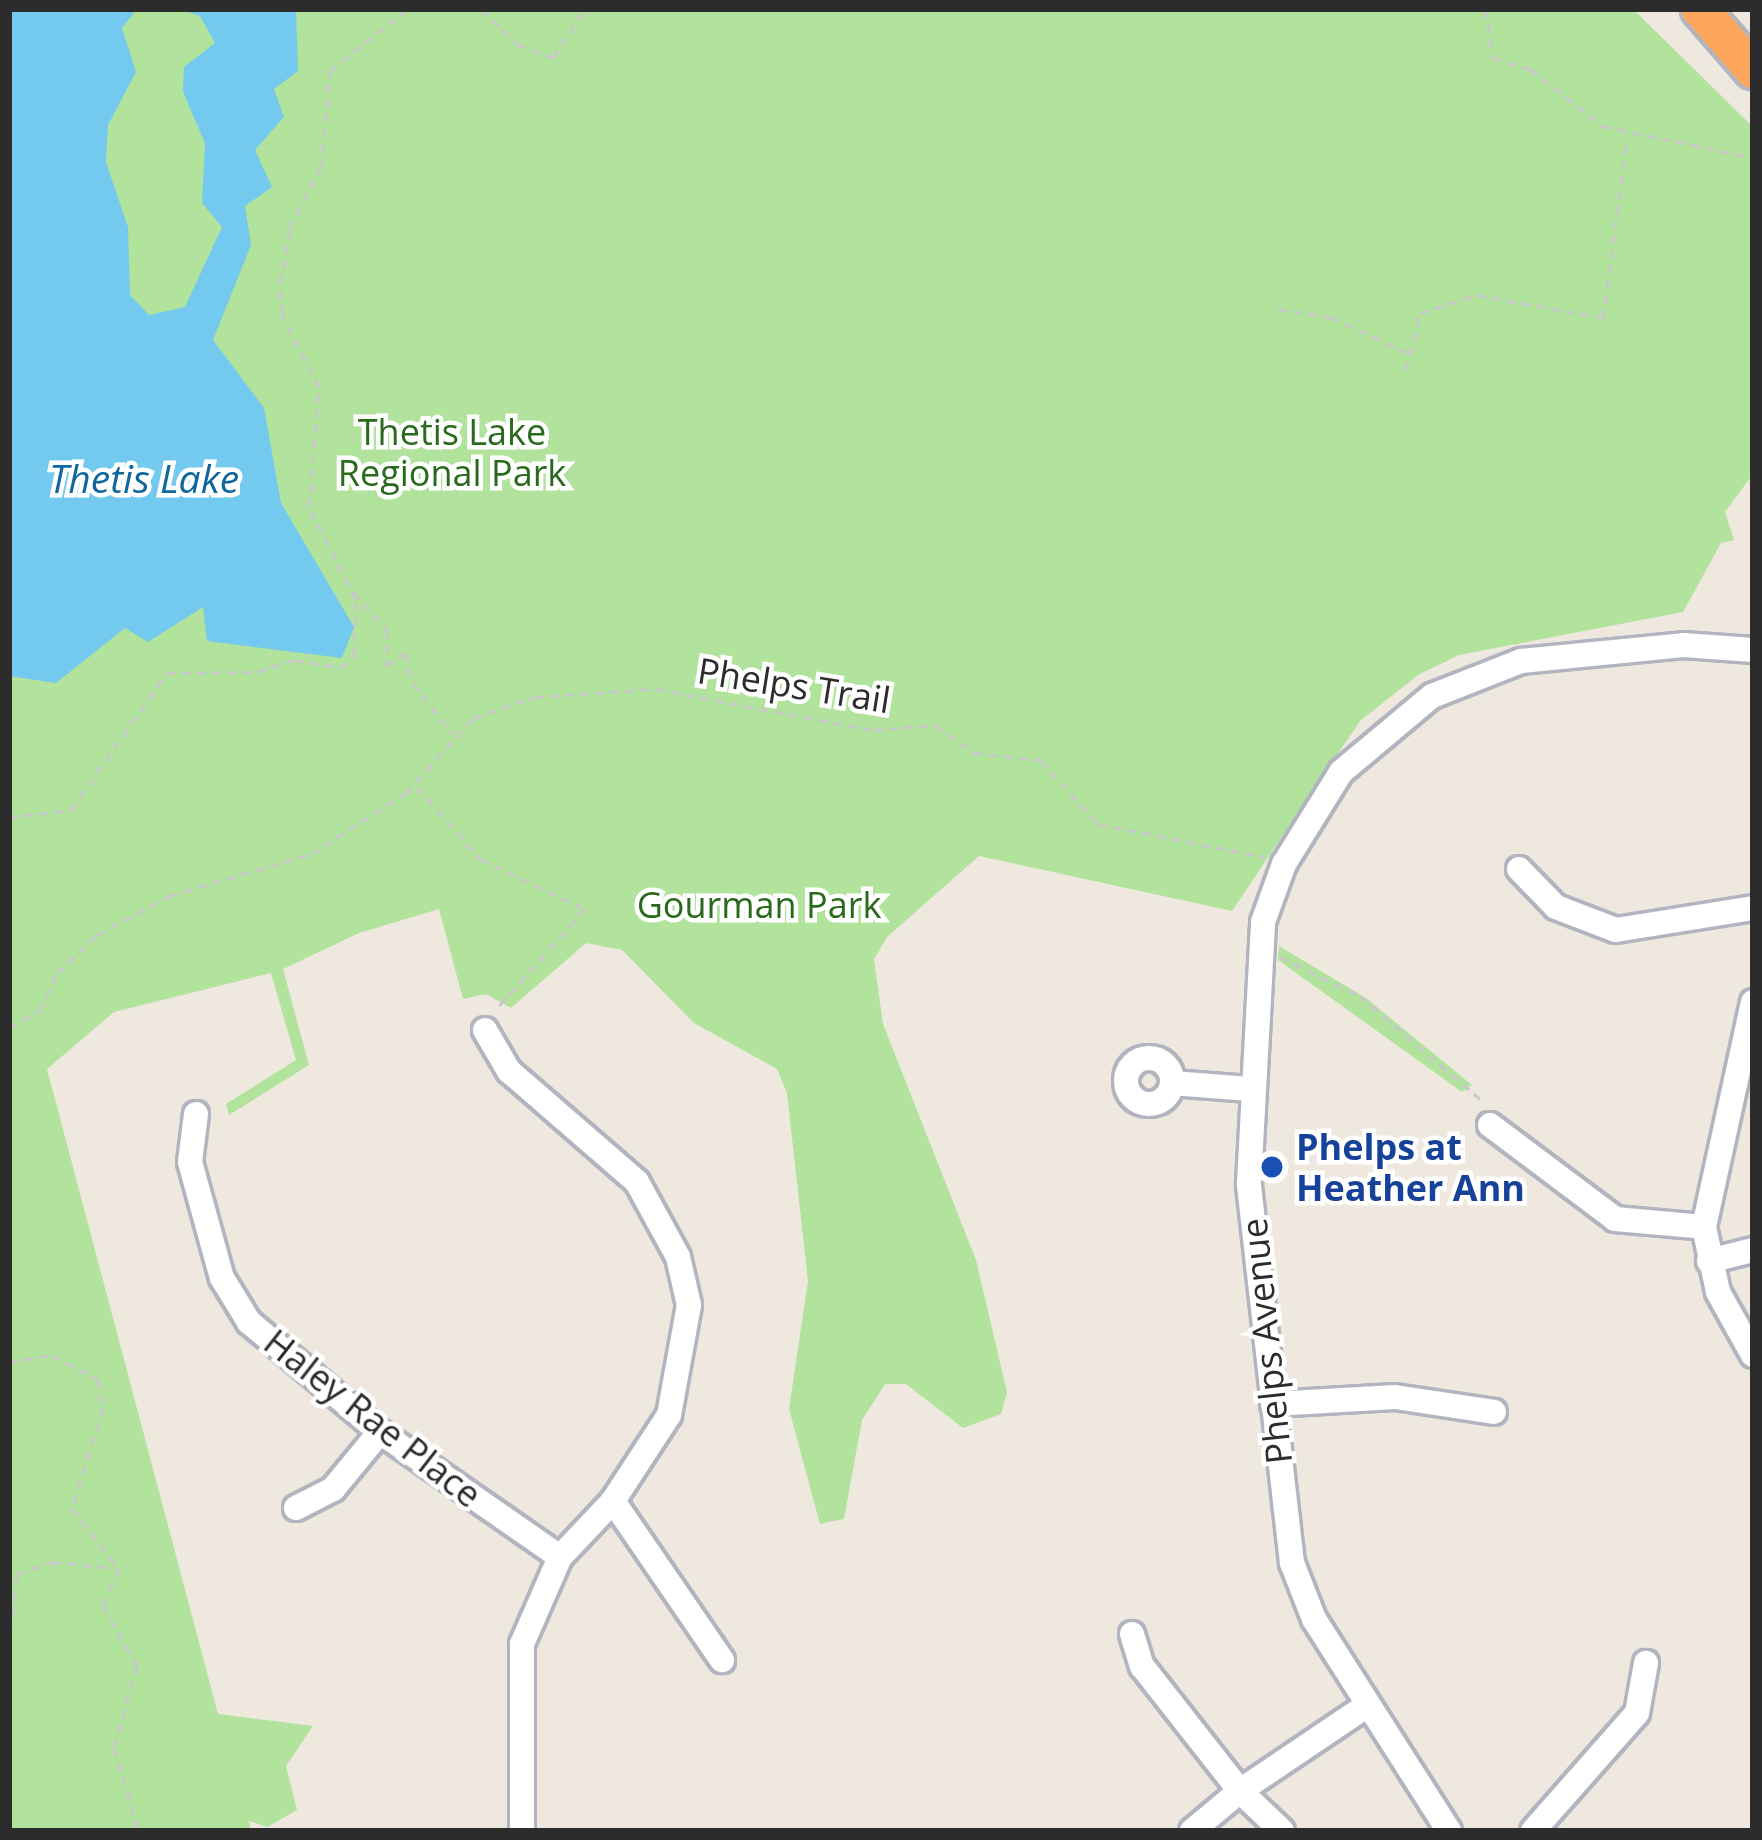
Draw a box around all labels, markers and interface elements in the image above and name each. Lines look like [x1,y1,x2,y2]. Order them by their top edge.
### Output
park label: Thetis Lake Regional Park [338,409,566,494]
water label: Thetis Lake [49,455,239,501]
street label: Phelps Trail [695,648,893,722]
park label: Gourman Park [637,883,881,927]
place label: Phelps at Heather Ann [1296,1124,1525,1209]
marker: Phelps at Heather Ann [1259,1154,1285,1180]
street label: Phelps Avenue [1232,1216,1300,1466]
street label: Haley Rae Place [256,1320,490,1516]

